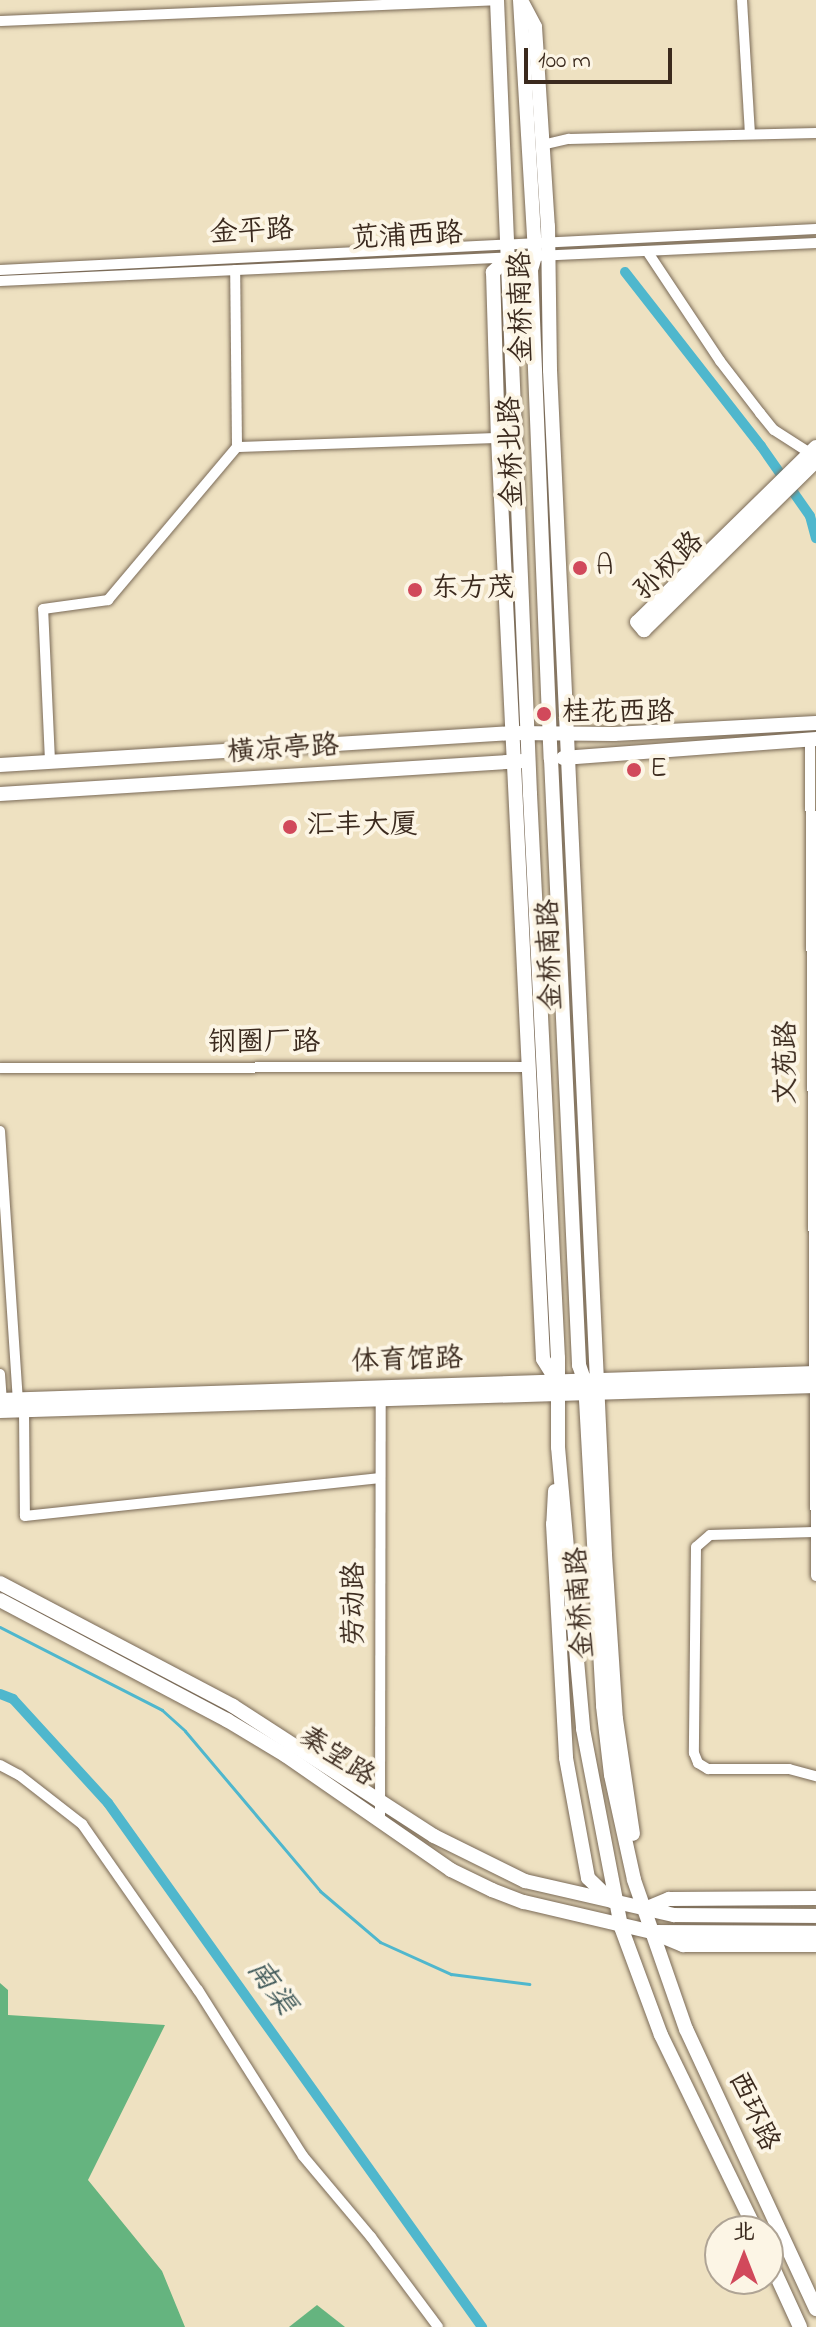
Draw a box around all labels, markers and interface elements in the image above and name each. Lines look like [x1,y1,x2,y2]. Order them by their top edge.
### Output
scale bar [528,32,676,82]
text: 100 m [538,44,591,79]
street label: 金平路 [209,214,295,252]
street label: 苋浦西路 [350,218,464,258]
street label: 金桥南路 [505,251,541,363]
street label: 金桥北路 [494,395,532,509]
street label: 孙权路 [628,526,712,608]
place label: A [596,551,613,585]
marker: A [571,559,589,577]
place label: 东方茂 [431,573,515,607]
marker: 东方茂 [406,581,424,599]
place label: 桂花西路 [562,697,674,731]
marker: 桂花西路 [533,703,555,725]
street label: 横凉亭路 [226,730,340,772]
place label: E [650,753,667,787]
marker: E [625,761,643,779]
place label: 汇丰大厦 [306,810,418,844]
marker: 汇丰大厦 [281,818,299,836]
street label: 金桥南路 [533,898,571,1012]
street label: 文苑路 [771,1021,805,1105]
street label: 钢圈厂路 [208,1027,320,1061]
street label: 体育馆路 [350,1343,464,1381]
street label: 金桥南路 [561,1546,603,1660]
street label: 劳动路 [339,1562,373,1646]
street label: 秦望路 [292,1721,380,1795]
water label: 南渠 [238,1953,302,2023]
street label: 西环路 [719,2067,785,2157]
north arrow [704,2215,784,2295]
text: 北 [733,2217,755,2249]

